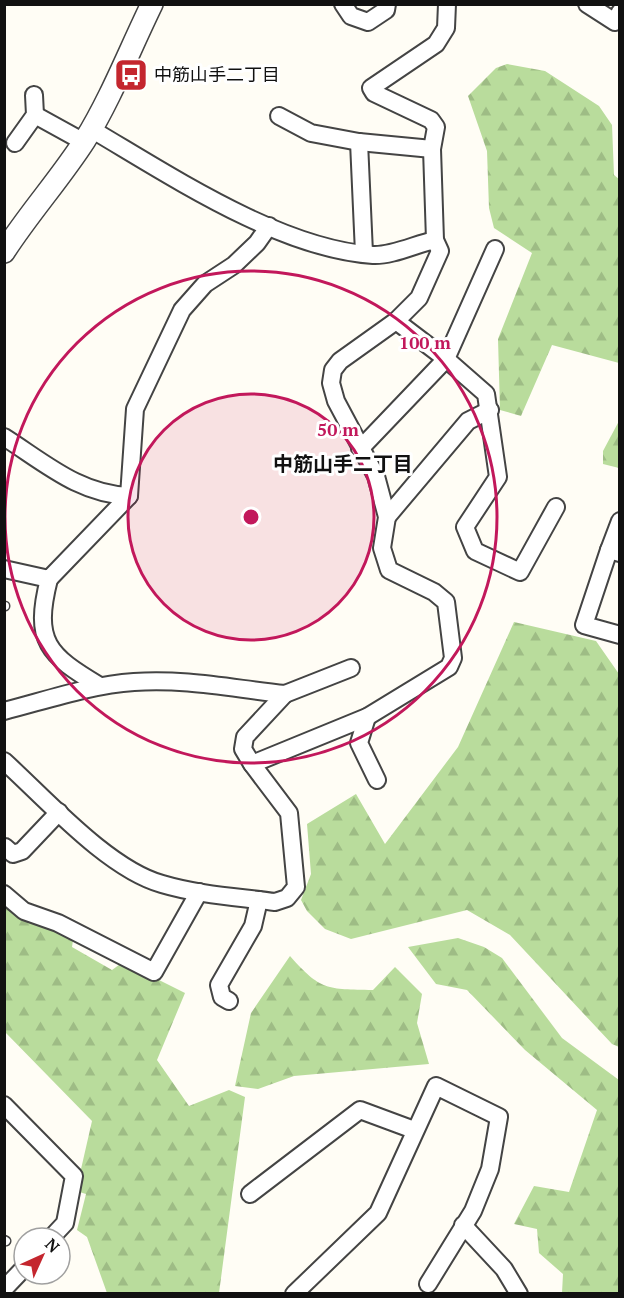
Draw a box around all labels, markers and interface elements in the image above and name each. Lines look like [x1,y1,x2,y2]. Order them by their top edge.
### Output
bus stop icon: 中筋山手二丁目 [113,57,149,93]
place label: 中筋山手二丁目 [154,62,280,86]
text: 100 m [399,330,451,354]
text: 50 m [317,417,359,441]
district label: 中筋山手二丁目 [273,450,413,477]
centre of rings [241,507,261,527]
north arrow [12,1226,72,1286]
text: N [41,1233,65,1257]

